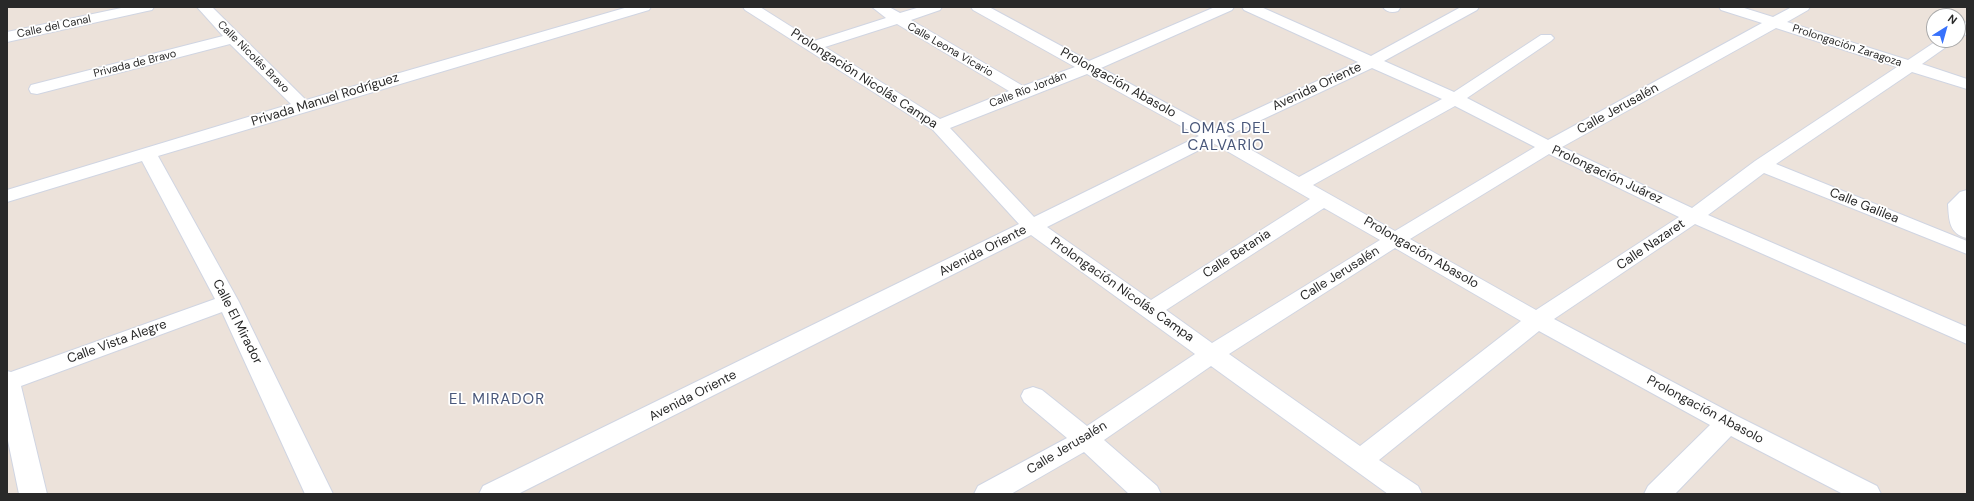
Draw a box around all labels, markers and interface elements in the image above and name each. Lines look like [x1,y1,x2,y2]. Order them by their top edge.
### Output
north arrow [1926,8,1966,48]
text: N [1945,11,1960,27]
street label: Calle del Canal [16,13,92,41]
street label: Calle Nicolás Bravo [214,18,292,96]
street label: Calle Leona Vicario [905,20,995,80]
street label: Prolongación Zaragoza [1791,22,1903,70]
street label: Prolongación Nicolás Campa [788,26,940,132]
street label: Prolongación Abasolo [1057,45,1179,121]
street label: Privada de Bravo [92,47,178,81]
street label: Avenida Oriente [1270,60,1364,114]
street label: Calle Río Jordán [988,69,1068,111]
street label: Privada Manuel Rodríguez [249,70,401,130]
street label: Calle Jerusalén [1575,80,1661,138]
district label: LOMAS DEL CALVARIO [1181,120,1271,155]
street label: Prolongación Juárez [1549,143,1665,207]
street label: Calle Galilea [1827,185,1901,227]
street label: Prolongación Abasolo [1361,214,1481,292]
street label: Calle Nazaret [1614,216,1688,274]
street label: Avenida Oriente [937,222,1029,280]
street label: Calle Betania [1200,226,1274,282]
street label: Prolongación Nicolás Campa [1047,234,1197,346]
street label: Calle Jerusalén [1297,243,1383,305]
street label: Calle El Mirador [209,277,265,367]
street label: Calle Vista Alegre [65,317,169,367]
street label: Avenida Oriente [647,367,739,425]
street label: Prolongación Abasolo [1644,373,1766,447]
district label: EL MIRADOR [449,391,545,409]
street label: Calle Jerusalén [1024,418,1110,478]

